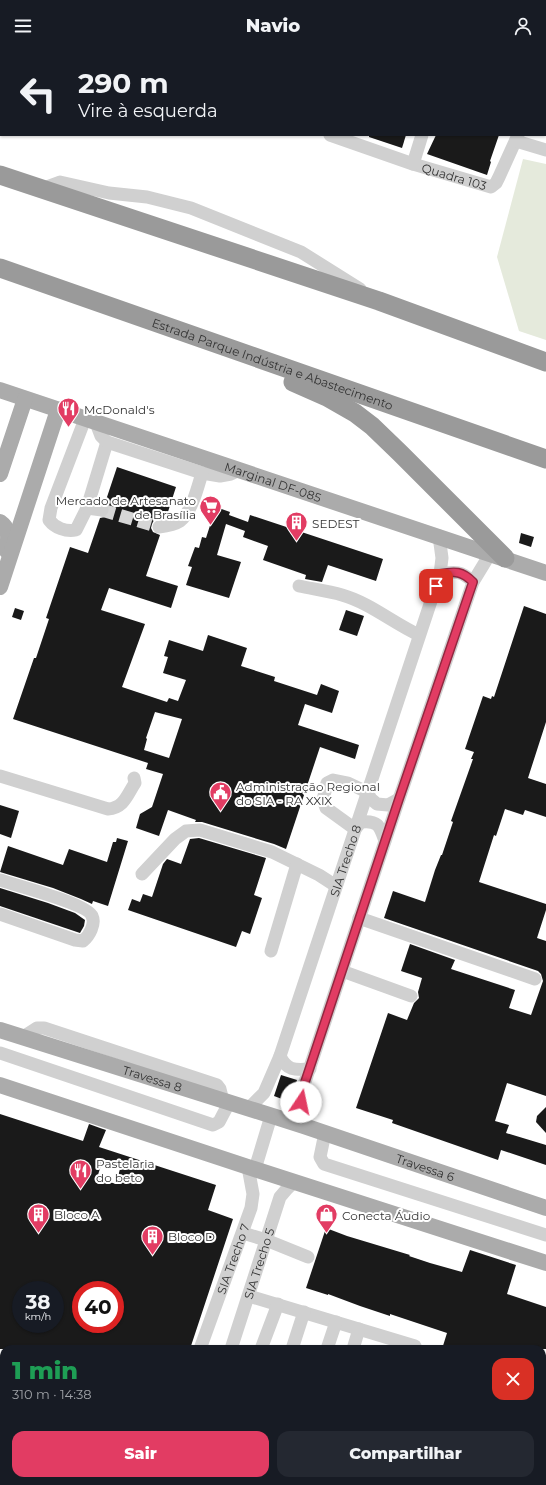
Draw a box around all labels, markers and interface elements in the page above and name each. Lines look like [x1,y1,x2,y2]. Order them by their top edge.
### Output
icon: menu [12,15,34,37]
text: Navio [246,15,300,37]
icon: person [512,15,534,37]
text: 290 m [78,66,169,100]
icon: left [12,68,64,120]
text: Vire à esquerda [78,100,218,122]
street label: Quadra 103 [420,160,489,193]
street label: Estrada Parque Indústria e Abastecimento [150,314,395,413]
restaurant icon: McDonald's [55,396,81,429]
place label: McDonald's [84,402,155,417]
street label: Marginal DF-085 [223,458,323,505]
place label: Mercado de Artesanato de Brasília [56,493,196,522]
supermarket icon: Mercado de Artesanato de Brasília [198,494,224,527]
building icon: SEDEST [284,510,310,543]
place label: SEDEST [312,516,360,531]
pin [419,569,453,603]
icon: arrive [425,575,447,597]
place label: Administração Regional do SIA - RA XXIX [236,779,380,808]
public building icon: Administração Regional do SIA - RA XXIX [208,780,234,813]
street label: SIA Trecho 8 [326,822,364,898]
street label: Travessa 8 [121,1062,184,1095]
position arrow [280,1081,322,1123]
street label: Travessa 6 [394,1150,457,1184]
place label: Pastelaria do beto [96,1156,155,1185]
restaurant icon: Pastelaria do beto [67,1157,93,1190]
building icon: Bloco A [26,1201,52,1234]
shop icon: Conecta Áudio [313,1202,339,1235]
place label: Bloco A [54,1207,100,1222]
place label: Conecta Áudio [342,1208,430,1223]
street label: SIA Trecho 7 [213,1221,252,1296]
building icon: Bloco D [140,1223,166,1256]
street label: SIA Trecho 5 [240,1226,277,1301]
place label: Bloco D [168,1229,215,1244]
speed limit sign: 40 [72,1281,124,1333]
text: 38 [25,1290,51,1314]
text: km/h [25,1310,51,1323]
text: 1 min [12,1356,78,1385]
button: close [492,1358,534,1400]
text: 310 m · 14:38 [12,1386,92,1402]
button: Sair [12,1431,269,1477]
button: Compartilhar [277,1431,534,1477]

